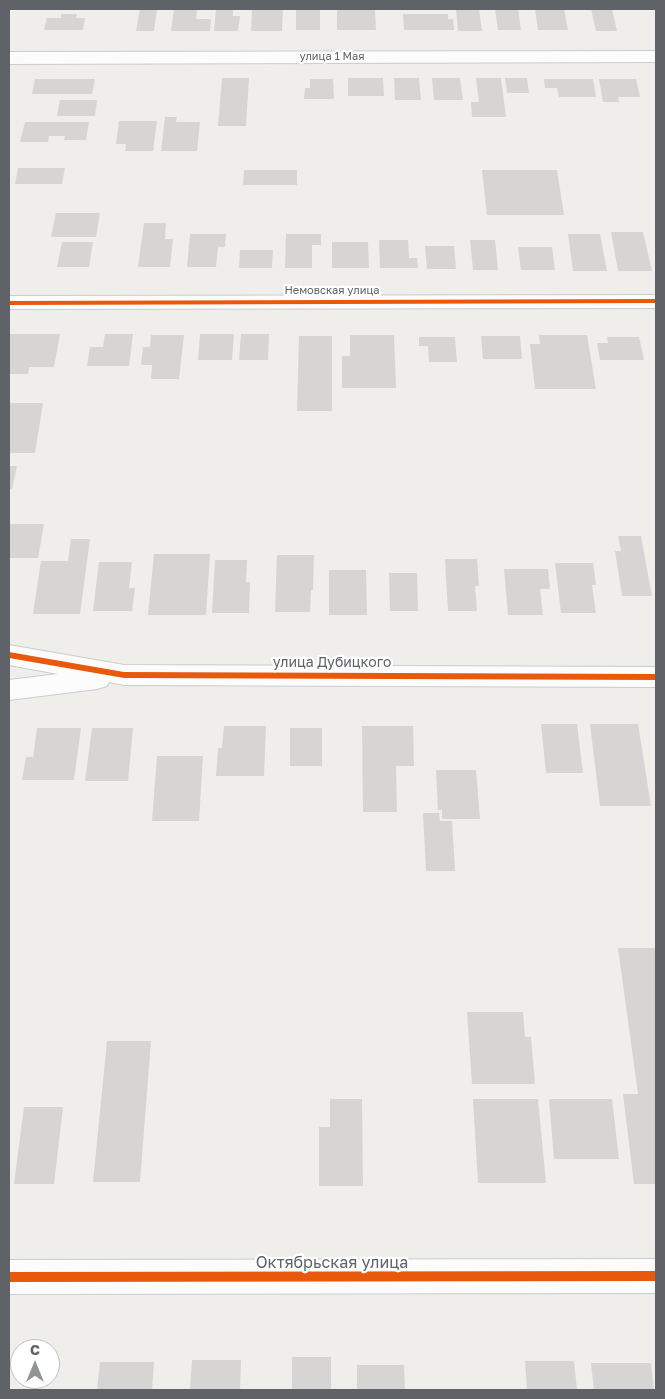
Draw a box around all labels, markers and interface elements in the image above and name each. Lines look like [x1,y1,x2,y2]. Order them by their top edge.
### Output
street label: улица 1 Мая [299,50,365,64]
street label: Немовская улица [284,284,380,298]
street label: улица Дубицкого [273,655,391,671]
street label: Октябрьская улица [256,1253,408,1273]
north arrow [10,1339,60,1389]
text: С [30,1341,40,1358]

